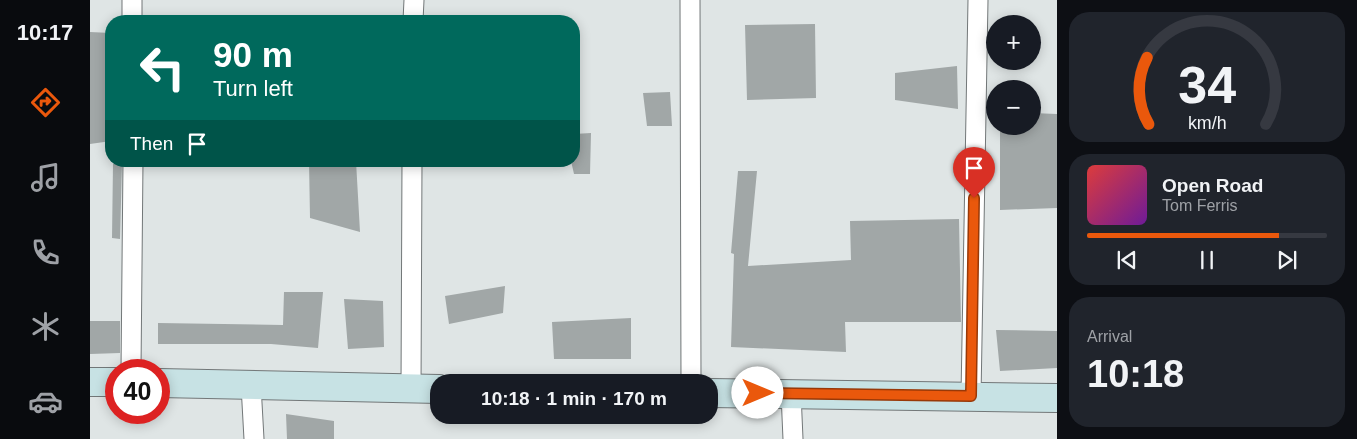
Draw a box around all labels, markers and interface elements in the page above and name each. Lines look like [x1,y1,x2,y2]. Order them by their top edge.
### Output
map controls [986,15,1041,135]
button: + [986,15,1041,70]
text: 10:17 [17,20,73,45]
icon: left [130,35,195,100]
text: 90 m [213,35,293,74]
text: 34 [1178,56,1236,114]
text: Turn left [213,76,293,101]
button: − [986,80,1041,135]
icon: directions [28,85,63,120]
text: km/h [1188,113,1226,133]
icon: arrive [183,130,211,158]
text: Then [130,133,173,154]
pin [953,147,995,198]
icon: arrive [960,154,988,182]
icon: music [28,160,63,195]
text: Open Road [1162,175,1263,196]
text: Tom Ferris [1162,197,1238,214]
icon: phone [28,235,63,270]
icon: previous [1113,246,1141,274]
icon: pause [1193,246,1221,274]
icon: next [1273,246,1301,274]
icon: climate [28,309,63,344]
text: Arrival [1087,328,1132,345]
text: 10:18 [1087,353,1184,395]
speed limit sign: 40 [105,359,170,424]
position arrow [731,366,783,418]
icon: car [28,384,63,419]
text: 10:18 · 1 min · 170 m [481,388,667,409]

